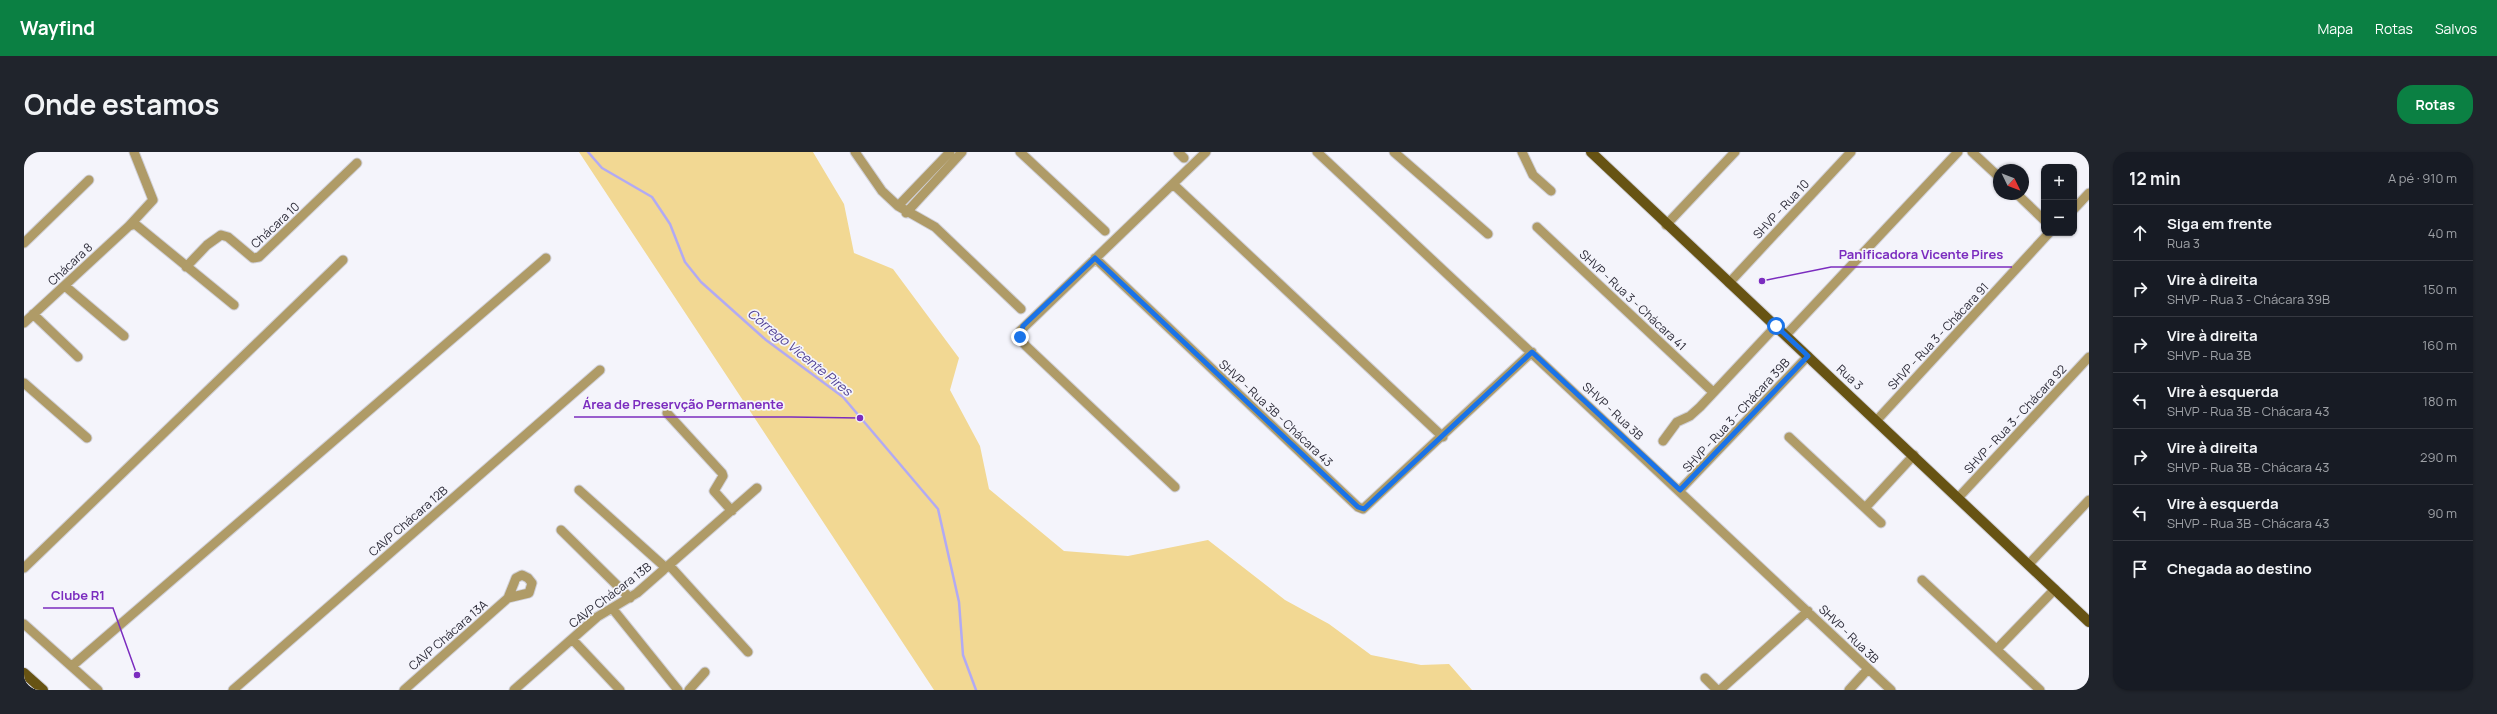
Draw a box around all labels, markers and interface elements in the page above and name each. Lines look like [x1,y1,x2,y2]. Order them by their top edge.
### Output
text: Wayfind [20,15,95,41]
text: Mapa [2317,19,2353,38]
text: Rotas [2375,19,2413,38]
text: Salvos [2435,19,2477,38]
text: Onde estamos [24,85,219,123]
button: Rotas [2397,85,2473,124]
north arrow [1993,164,2029,200]
map controls [2041,164,2077,236]
button: + [2041,164,2077,200]
text: 12 min [2129,167,2181,190]
text: A pé · 910 m [2388,169,2457,187]
street label: SHVP - Rua 10 [1749,176,1813,242]
street label: Chácara 10 [247,198,303,252]
button: − [2041,200,2077,236]
text: Siga em frente [2167,213,2272,234]
icon: ahead [2129,222,2151,244]
text: 40 m [2428,224,2457,242]
text: Rua 3 [2167,234,2200,252]
street label: Chácara 8 [44,239,96,289]
callout: Panificadora Vicente Pires [1831,242,2012,267]
text: Panificadora Vicente Pires [1839,245,2003,263]
street label: SHVP - Rua 3 - Chácara 41 [1576,246,1690,354]
text: Vire à direita [2167,269,2258,290]
icon: right [2129,278,2151,300]
street label: SHVP - Rua 3 - Chácara 91 [1884,279,1992,393]
text: 150 m [2423,280,2457,298]
text: SHVP - Rua 3 - Chácara 39B [2167,290,2330,308]
water label: Córrego Vicente Pires [744,304,857,401]
route start [1767,317,1785,335]
text: Vire à direita [2167,325,2258,346]
route end [1011,328,1029,346]
icon: right [2129,334,2151,356]
text: 160 m [2422,336,2457,354]
text: SHVP - Rua 3B [2167,346,2251,364]
street label: SHVP - Rua 3 - Chácara 39B [1678,354,1794,476]
street label: SHVP - Rua 3B - Chácara 43 [1215,356,1337,470]
street label: Rua 3 [1833,360,1867,394]
street label: SHVP - Rua 3 - Chácara 92 [1960,361,2070,477]
street label: SHVP - Rua 3B [1579,378,1647,444]
text: Vire à esquerda [2167,381,2279,402]
icon: left [2129,390,2151,412]
callout: Área de Preservção Permanente [574,392,791,417]
text: 180 m [2423,392,2457,410]
text: Área de Preservção Permanente [583,395,784,413]
text: SHVP - Rua 3B - Chácara 43 [2167,402,2330,420]
text: Vire à direita [2167,437,2258,458]
icon: right [2129,446,2151,468]
text: 290 m [2420,448,2457,466]
text: SHVP - Rua 3B - Chácara 43 [2167,458,2330,476]
street label: CAVP Chácara 12B [365,482,451,560]
text: Vire à esquerda [2167,493,2279,514]
icon: left [2129,502,2151,524]
text: 90 m [2427,504,2457,522]
text: SHVP - Rua 3B - Chácara 43 [2167,514,2330,532]
street label: CAVP Chácara 13B [565,558,655,632]
icon: arrive [2129,558,2151,580]
text: Chegada ao destino [2167,558,2312,579]
callout: Clube R1 [43,583,113,608]
text: Clube R1 [51,586,105,604]
street label: CAVP Chácara 13A [405,596,492,674]
street label: SHVP - Rua 3B [1815,601,1883,667]

